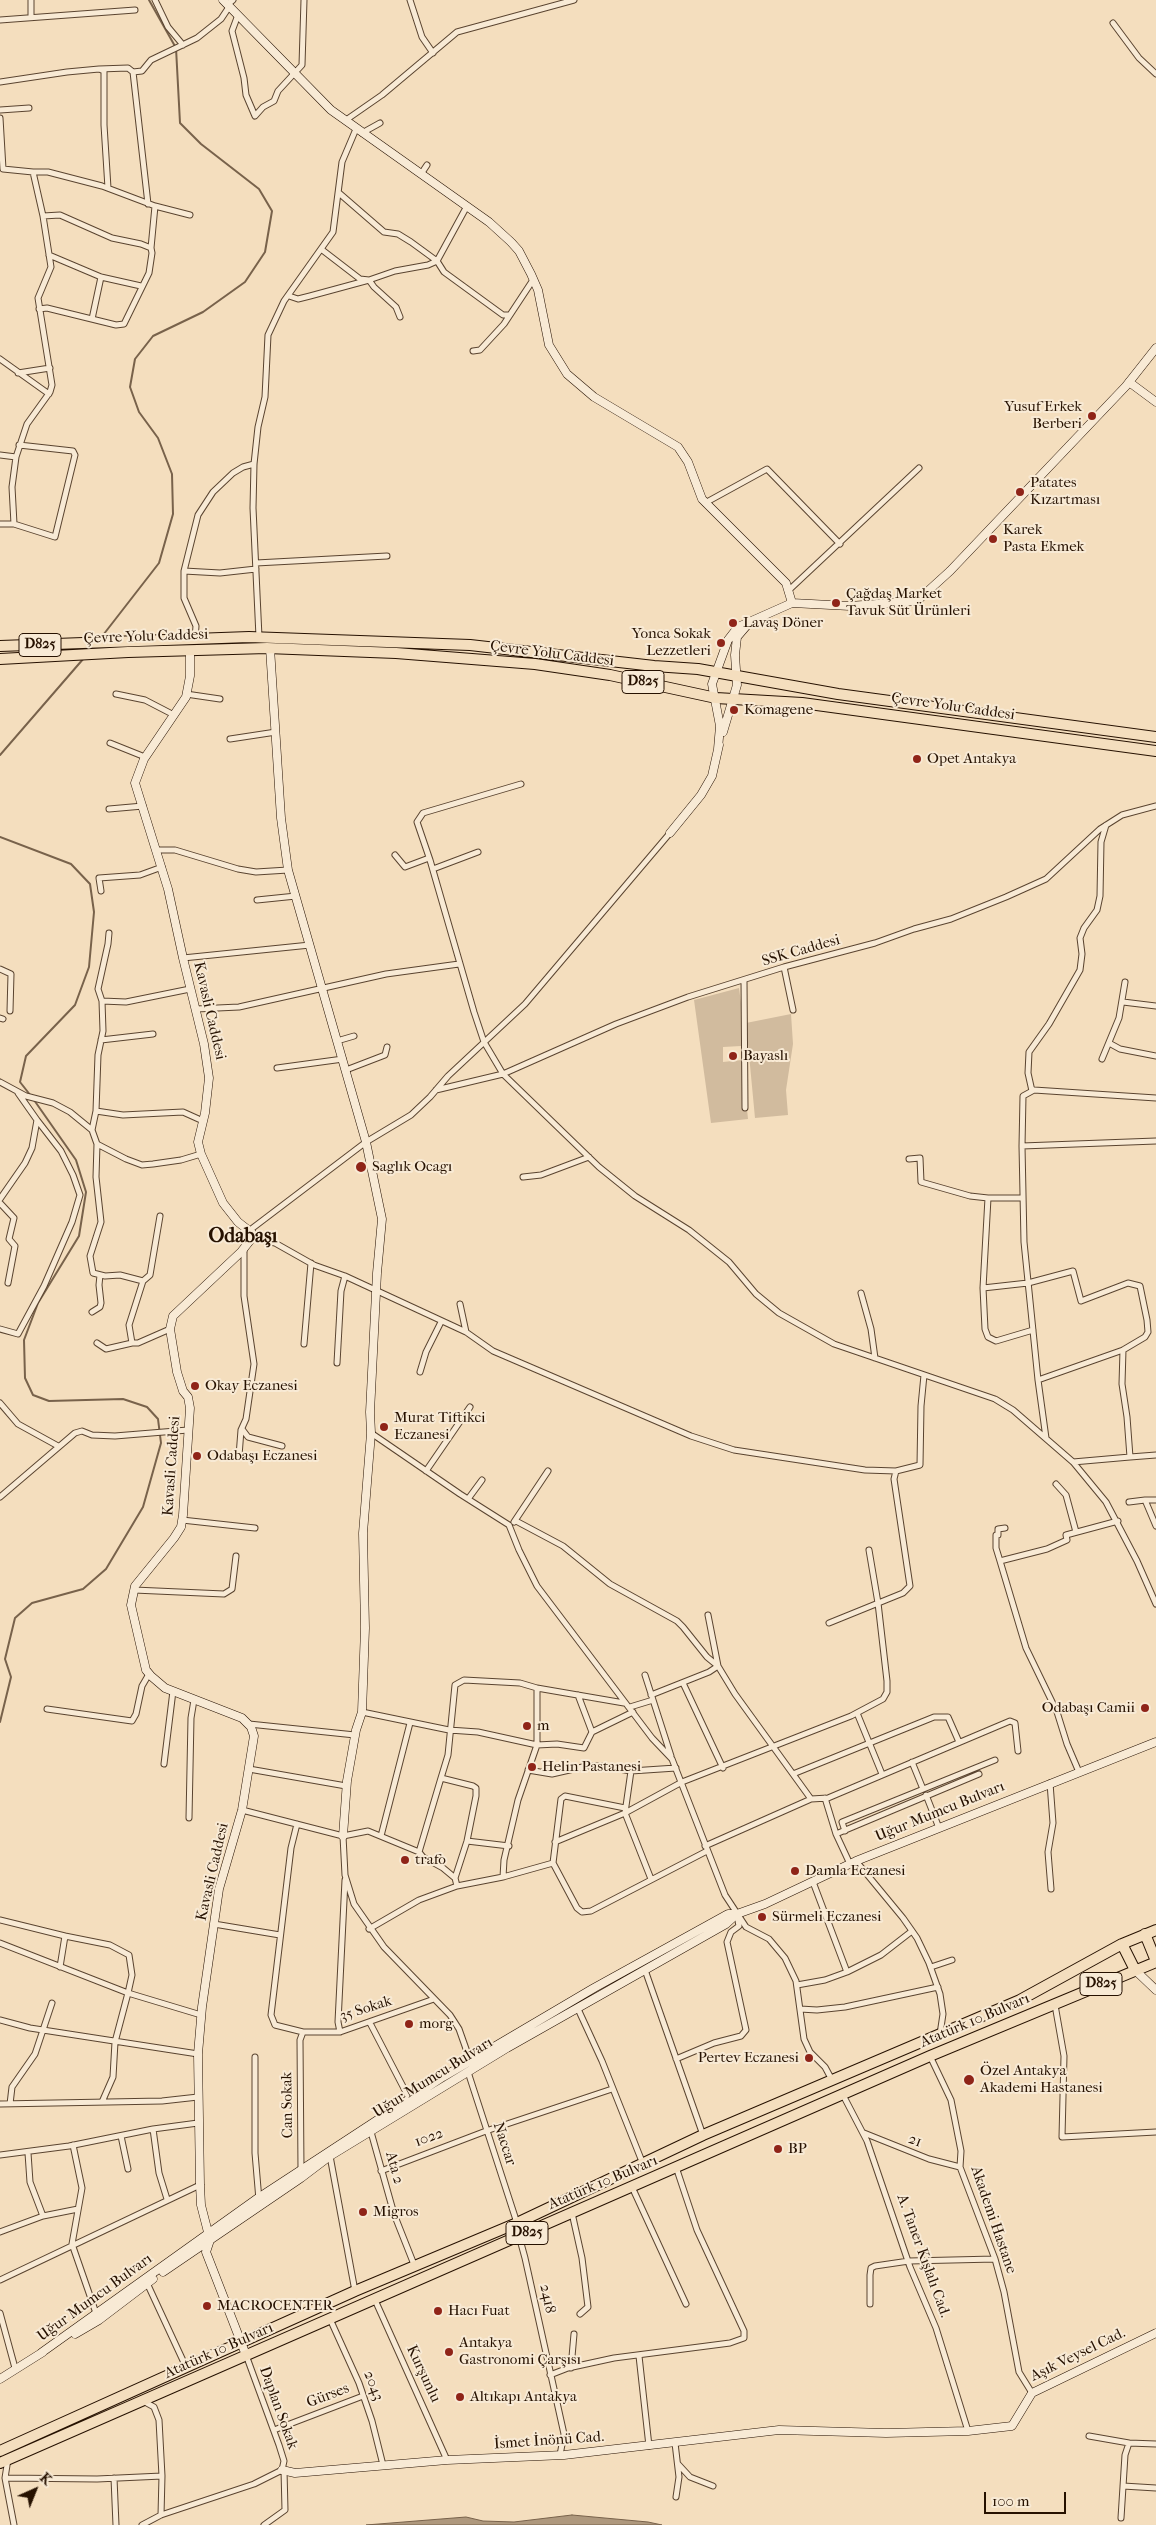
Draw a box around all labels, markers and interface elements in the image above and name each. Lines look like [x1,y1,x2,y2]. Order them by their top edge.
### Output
place label: Yusuf Erkek Berberi [1004,398,1082,433]
marker: Yusuf Erkek Berberi [1086,410,1098,422]
place label: Patates Kızartması [1030,474,1100,509]
marker: Patates Kızartması [1014,486,1026,498]
place label: Karek Pasta Ekmek [1003,521,1084,556]
marker: Karek Pasta Ekmek [987,533,999,545]
place label: Çağdaş Market Tavuk Süt Ürünleri [846,585,971,620]
marker: Çağdaş Market Tavuk Süt Ürünleri [830,597,842,609]
place label: Lavaş Döner [743,614,823,632]
marker: Lavaş Döner [727,617,739,629]
place label: Yonca Sokak Lezzetleri [632,625,711,660]
street label: Çevre Yolu Caddesi [83,626,209,648]
road number: D825 [19,634,61,656]
street label: Çevre Yolu Caddesi [489,637,615,671]
marker: Yonca Sokak Lezzetleri [715,637,727,649]
road number: D825 [622,670,664,694]
street label: Çevre Yolu Caddesi [890,689,1016,725]
place label: Komagene [744,701,813,719]
marker: Komagene [728,704,740,716]
place label: Opet Antakya [927,750,1016,768]
marker: Opet Antakya [911,753,923,765]
street label: SSK Caddesi [760,931,842,971]
street label: Kavasli Caddesi [189,960,229,1062]
place label: Bayaslı [743,1047,788,1065]
marker: Bayaslı [727,1050,739,1062]
place label: Saglık Ocagı [372,1158,452,1176]
marker: Saglık Ocagı [354,1160,368,1174]
district label: Odabaşı [209,1225,277,1249]
place label: Okay Eczanesi [205,1377,298,1395]
marker: Okay Eczanesi [189,1380,201,1392]
place label: Murat Tiftikci Eczanesi [394,1409,486,1444]
street label: Kavasli Caddesi [160,1415,184,1517]
marker: Murat Tiftikci Eczanesi [378,1421,390,1433]
place label: Odabaşı Eczanesi [207,1447,317,1465]
marker: Odabaşı Eczanesi [191,1450,203,1462]
place label: Odabaşı Camii [1042,1699,1135,1717]
marker: Odabaşı Camii [1139,1702,1151,1714]
place label: m [537,1717,549,1735]
marker: m [521,1720,533,1732]
place label: Helin Pastanesi [542,1758,641,1776]
marker: Helin Pastanesi [526,1761,538,1773]
street label: Uğur Mumcu Bulvarı [873,1778,1007,1846]
street label: Kavasli Caddesi [193,1821,233,1923]
place label: trafo [415,1851,446,1869]
marker: trafo [399,1854,411,1866]
place label: Damla Eczanesi [805,1862,906,1880]
marker: Damla Eczanesi [789,1865,801,1877]
place label: Sürmeli Eczanesi [772,1908,881,1926]
marker: Sürmeli Eczanesi [756,1911,768,1923]
road number: D825 [1080,1972,1122,1996]
street label: Atatürk 10 Bulvarı [918,1990,1032,2052]
street label: 35 Sokak [338,1992,394,2026]
place label: morg [419,2015,453,2033]
marker: morg [403,2018,415,2030]
street label: Uğur Mumcu Bulvarı [370,2034,496,2122]
place label: Pertev Eczanesi [698,2049,799,2067]
marker: Pertev Eczanesi [803,2052,815,2064]
place label: Özel Antakya Akademi Hastanesi [980,2062,1103,2097]
street label: Can Sokak [278,2072,298,2138]
marker: Özel Antakya Akademi Hastanesi [962,2073,976,2087]
street label: Naccar [489,2120,519,2168]
street label: 1022 [412,2125,446,2151]
street label: 21 [906,2130,924,2152]
place label: BP [788,2140,807,2158]
marker: BP [772,2143,784,2155]
street label: Ata 2 [381,2150,407,2186]
street label: Atatürk 10 Bulvarı [546,2152,660,2214]
street label: Akademi Hastane [966,2164,1020,2276]
street label: A. Taner Kışlalı Cad. [892,2192,954,2320]
place label: Migros [373,2203,419,2221]
marker: Migros [357,2206,369,2218]
road number: D825 [506,2222,548,2244]
street label: Uğur Mumcu Bulvarı [34,2250,156,2346]
street label: 2418 [535,2283,559,2315]
place label: MACROCENTER [217,2297,333,2315]
marker: MACROCENTER [201,2300,213,2312]
place label: Hacı Fuat [448,2302,510,2320]
marker: Hacı Fuat [432,2305,444,2317]
street label: Atatürk 10 Bulvarı [162,2319,276,2383]
street label: Aşık Veysel Cad. [1028,2324,1128,2386]
place label: Antakya Gastronomi Çarşısı [459,2334,581,2369]
street label: Kurşunlu [402,2343,444,2405]
marker: Antakya Gastronomi Çarşısı [443,2346,455,2358]
street label: Daplan Sokak [255,2364,301,2452]
street label: 2043 [359,2368,387,2404]
street label: Gürses [304,2380,352,2412]
place label: Altıkapı Antakya [470,2388,577,2406]
marker: Altıkapı Antakya [454,2391,466,2403]
street label: İsmet İnönü Cad. [493,2428,605,2454]
north arrow [10,2465,60,2515]
text: K [36,2469,55,2489]
scale bar [986,2482,1068,2514]
text: 100 m [992,2492,1030,2510]

